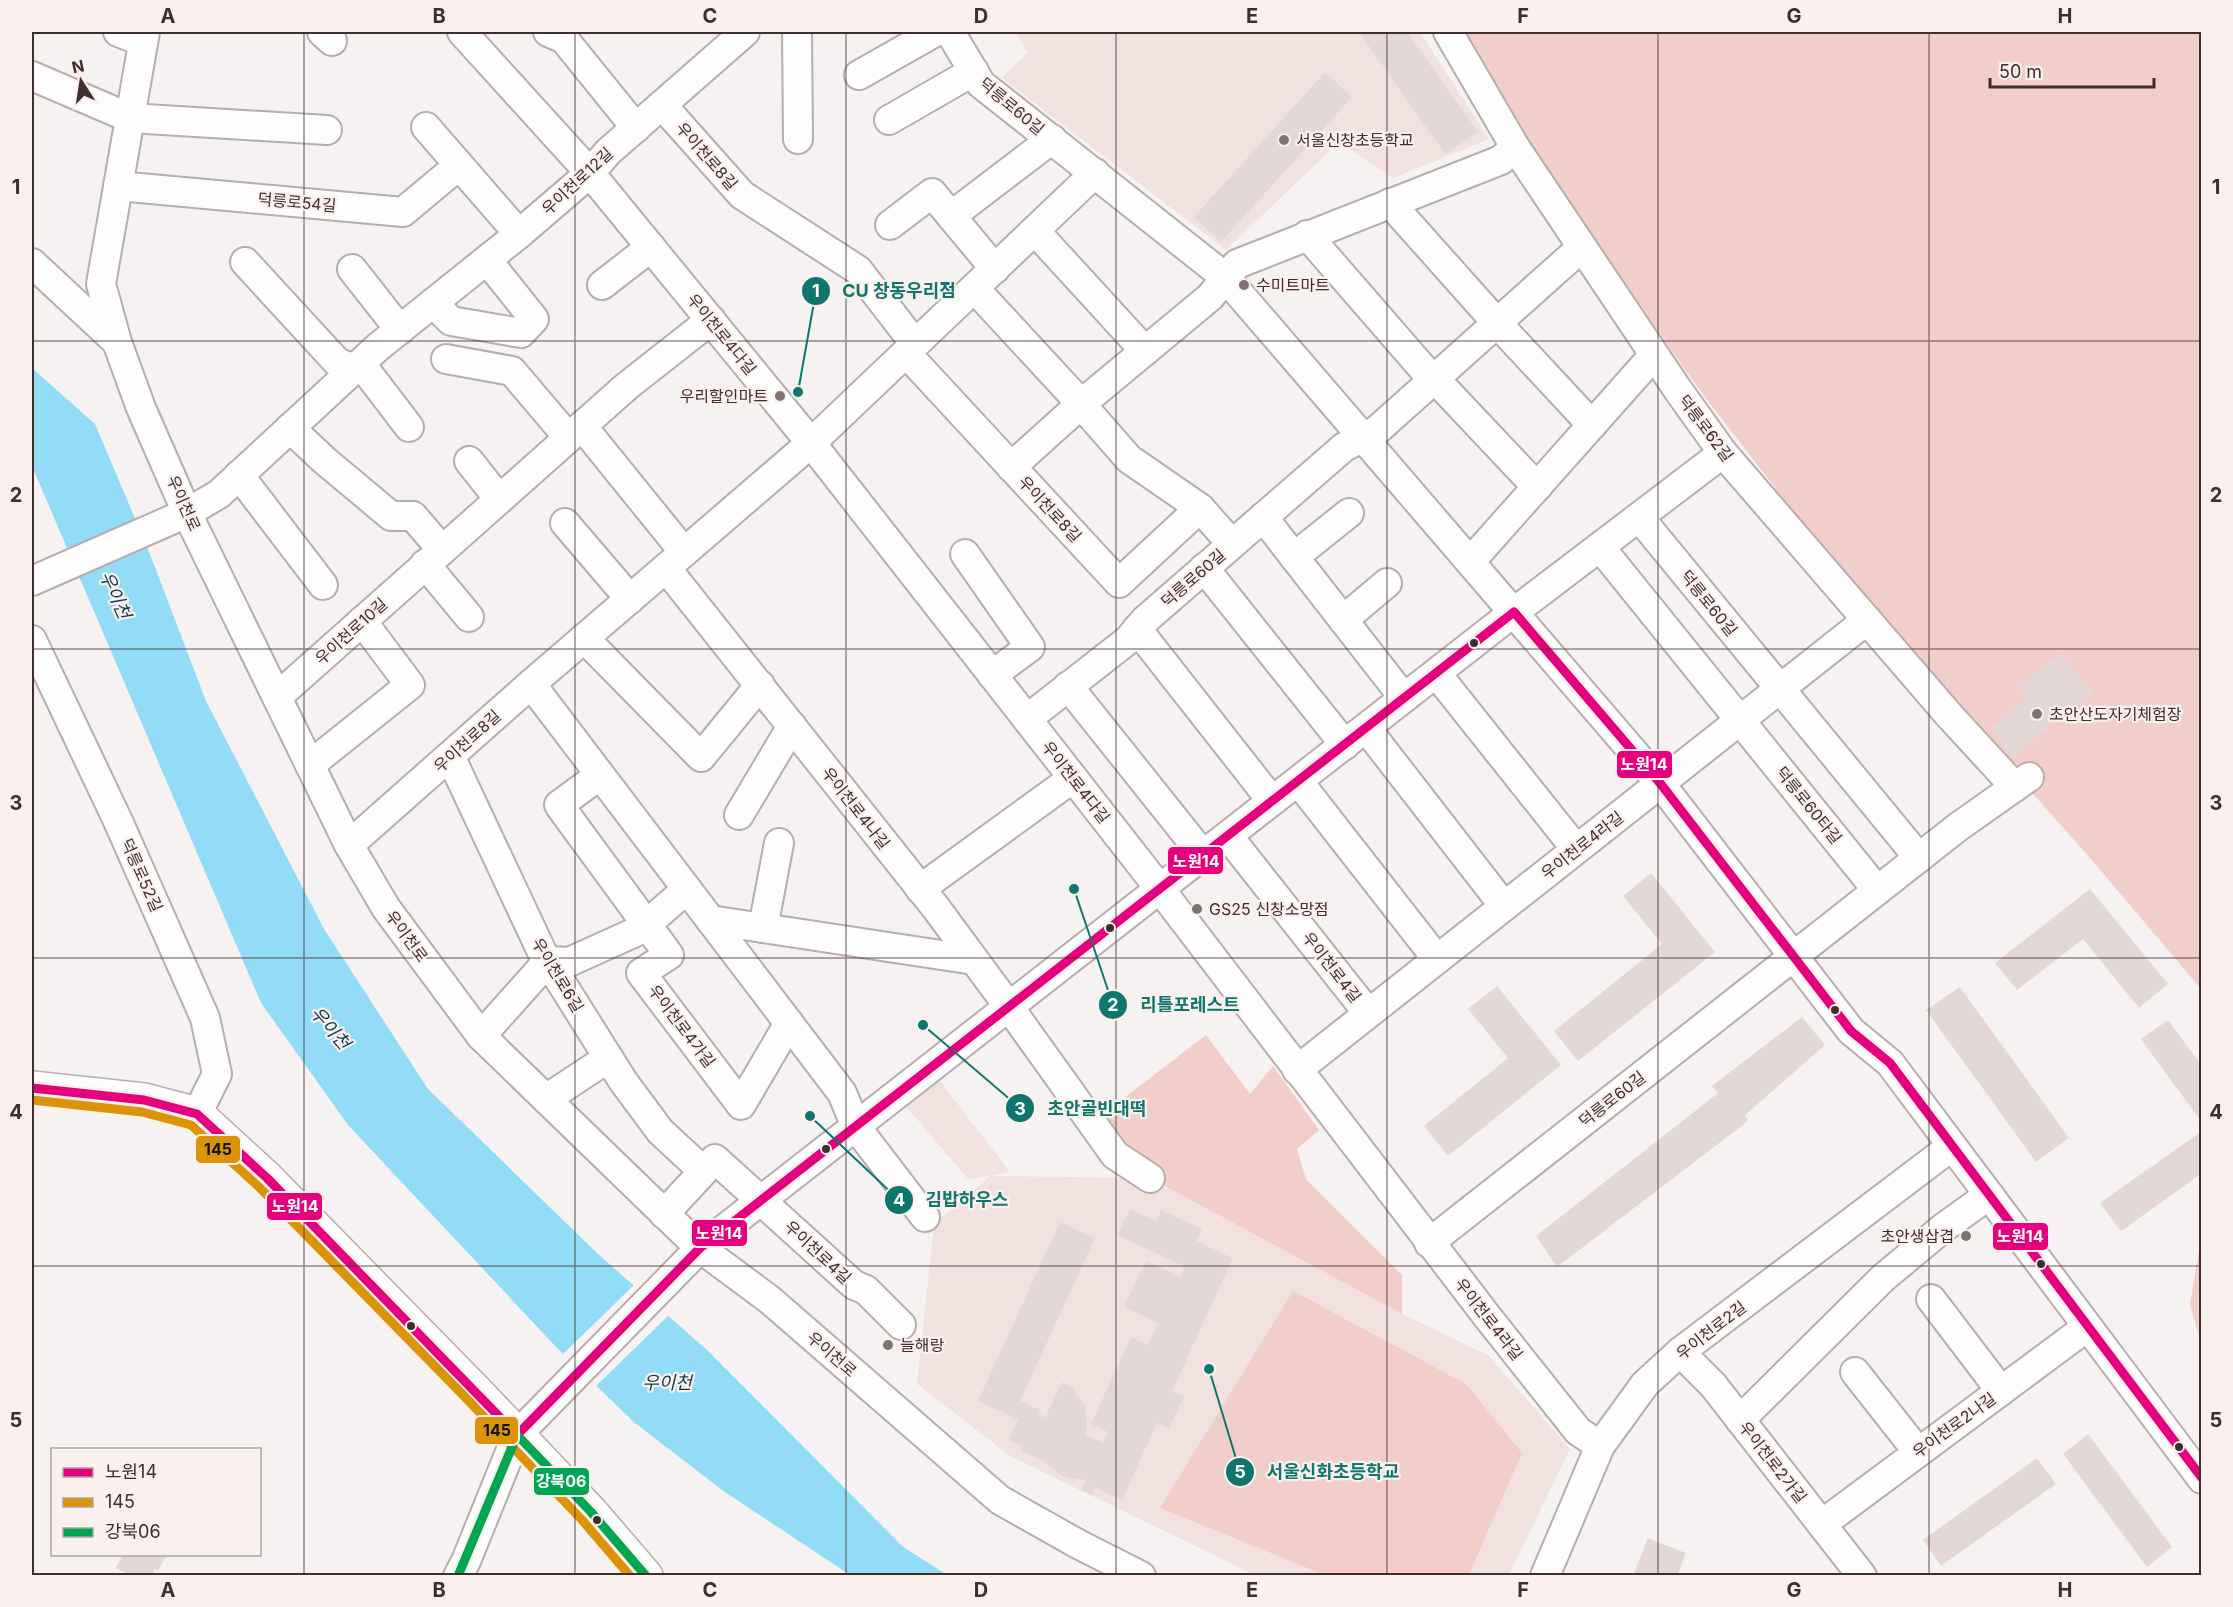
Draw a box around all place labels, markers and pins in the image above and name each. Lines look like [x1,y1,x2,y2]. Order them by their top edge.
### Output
place label: 서울신창초등학교 [1296,130,1414,150]
marker: 서울신창초등학교 [1277,133,1291,147]
callout: CU 창동우리점 [801,273,968,309]
place label: 수미트마트 [1256,275,1330,295]
marker: 수미트마트 [1237,278,1251,292]
place label: 우리할인마트 [680,386,768,406]
marker: 우리할인마트 [773,389,787,403]
unlabelled marker [1468,637,1480,649]
place label: 초안산도자기체험장 [2049,704,2182,724]
marker: 초안산도자기체험장 [2030,707,2044,721]
place label: GS25 신창소망점 [1209,899,1329,919]
marker: GS25 신창소망점 [1190,902,1204,916]
unlabelled marker [1104,922,1116,934]
callout: 리틀포레스트 [1098,987,1251,1023]
unlabelled marker [1829,1004,1841,1016]
callout: 초안골빈대떡 [1005,1090,1158,1126]
unlabelled marker [820,1143,832,1155]
callout: 김밥하우스 [884,1182,1021,1218]
place label: 초안생삽겹 [1880,1226,1954,1246]
marker: 초안생삽겹 [1959,1229,1973,1243]
unlabelled marker [2035,1258,2047,1270]
unlabelled marker [405,1320,417,1332]
place label: 늘해랑 [900,1335,944,1355]
marker: 늘해랑 [881,1338,895,1352]
unlabelled marker [2173,1441,2185,1453]
callout: 서울신화초등학교 [1225,1454,1411,1490]
unlabelled marker [591,1514,603,1526]

